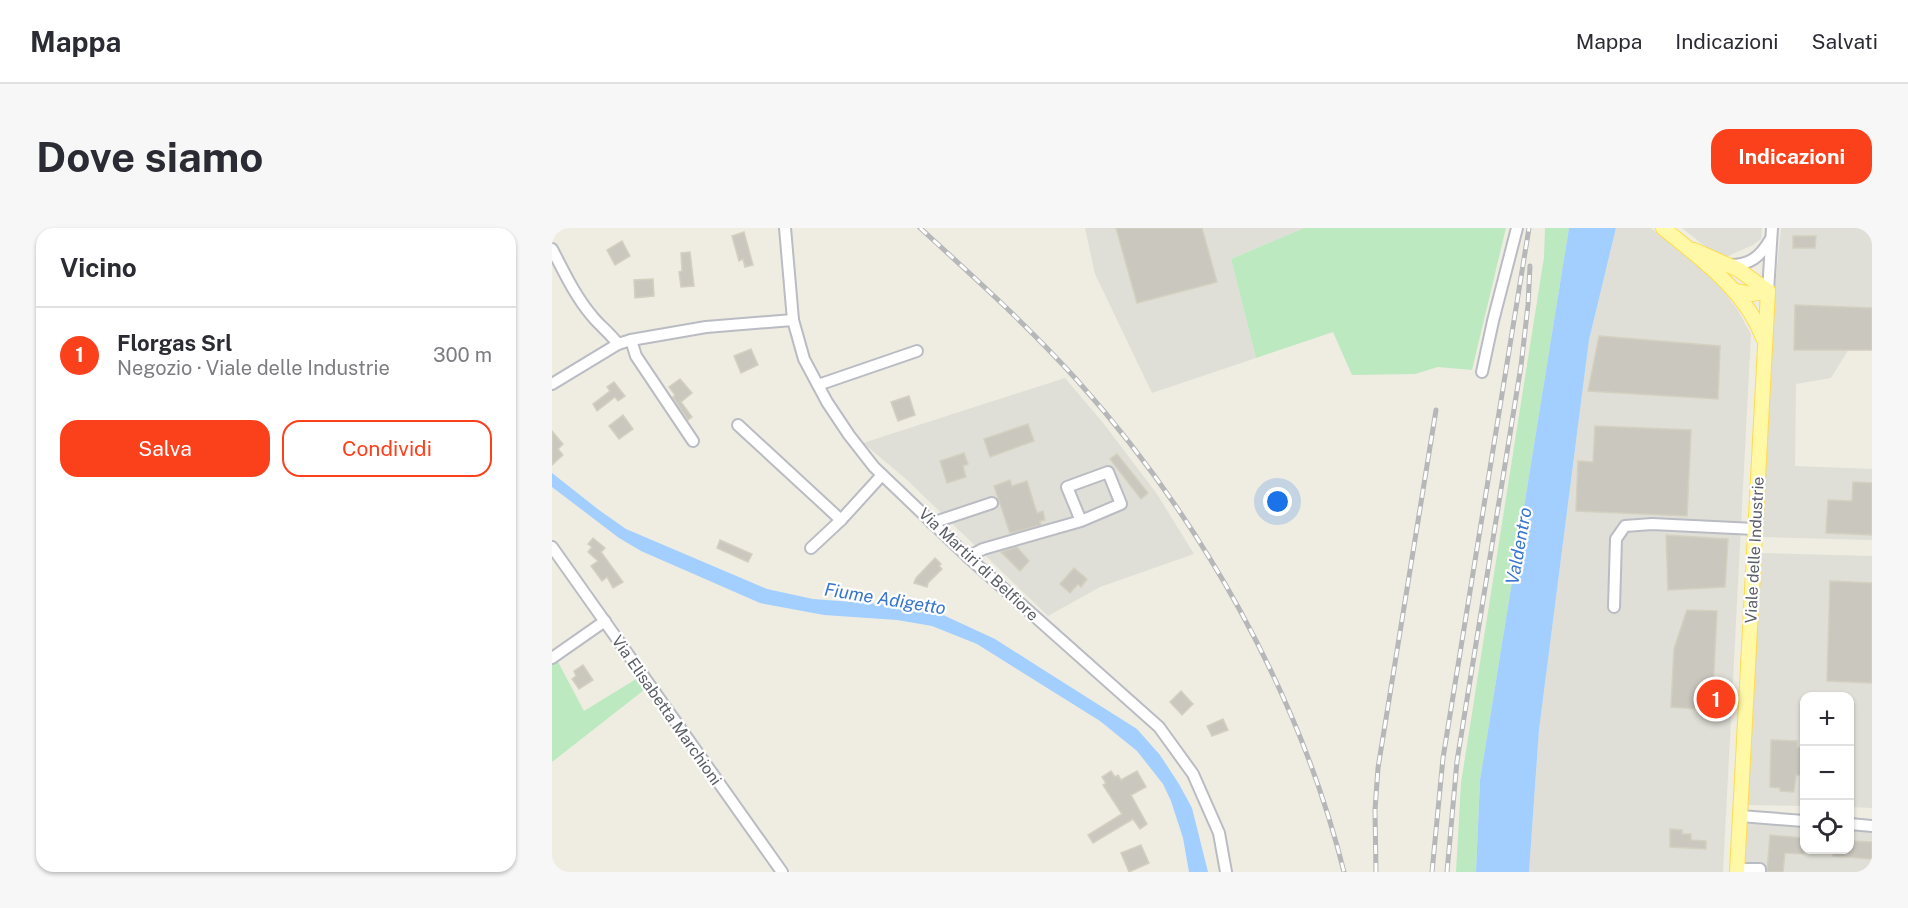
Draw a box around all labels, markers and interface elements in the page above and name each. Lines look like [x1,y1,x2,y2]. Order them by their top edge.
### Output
text: Mappa [30,25,121,58]
text: Mappa [1576,29,1642,54]
text: Indicazioni [1675,29,1779,54]
text: Salvati [1812,29,1878,54]
button: Indicazioni [1711,129,1872,184]
text: Dove siamo [36,132,263,181]
text: Vicino [60,252,137,283]
text: Florgas Srl [117,330,232,356]
text: 1 [75,343,84,367]
text: 300 m [433,343,492,367]
text: Negozio · Viale delle Industrie [117,356,390,380]
button: Salva [60,420,270,477]
button: Condividi [282,420,492,477]
street label: Viale delle Industrie [1741,476,1768,624]
your location [1263,487,1292,516]
street label: Via Martiri di Belfiore [915,504,1042,625]
water label: Valdentro [1501,505,1536,586]
water label: Fiume Adigetto [823,579,948,619]
street label: Via Elisabetta Marchioni [608,632,726,789]
pin: 1 [1696,676,1736,722]
map controls [1800,692,1854,854]
button: + [1800,692,1854,746]
button: − [1800,746,1854,800]
button: locate [1800,800,1854,854]

